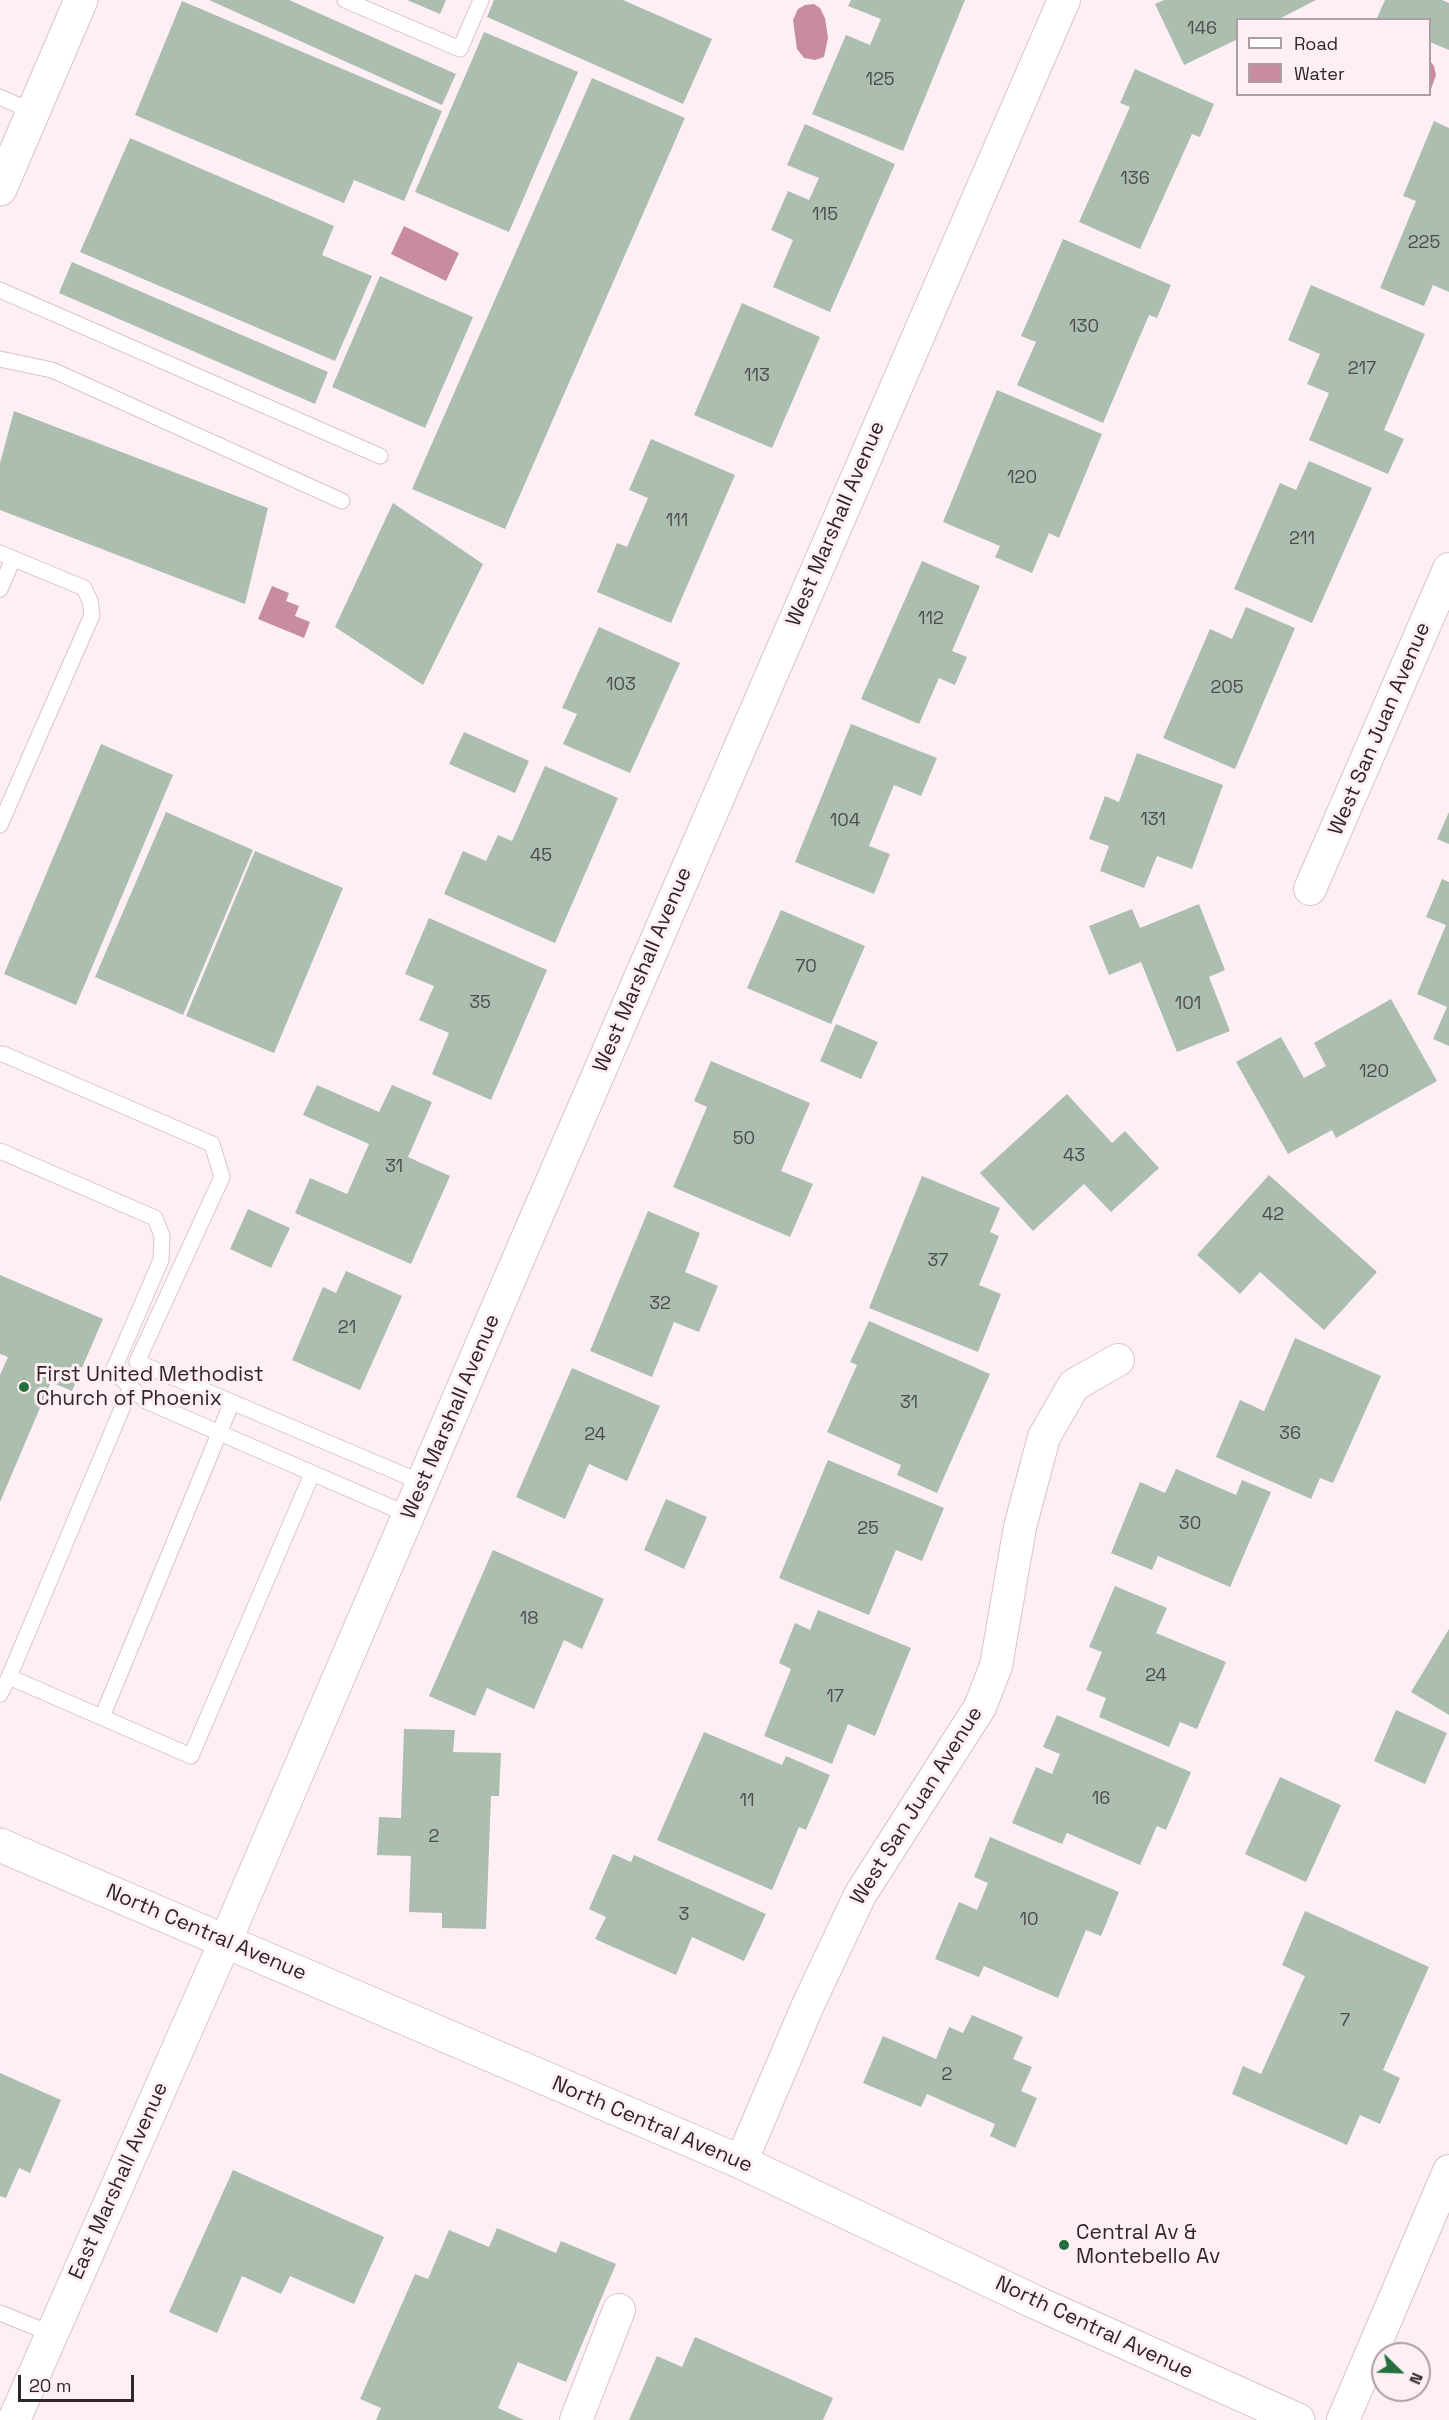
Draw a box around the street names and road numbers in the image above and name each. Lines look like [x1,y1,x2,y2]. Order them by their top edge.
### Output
street label: West Marshall Avenue [781,418,891,630]
street label: West San Juan Avenue [1324,619,1436,839]
street label: West Marshall Avenue [588,864,698,1076]
street label: West Marshall Avenue [396,1311,506,1523]
street label: West San Juan Avenue [846,1702,988,1910]
street label: North Central Avenue [102,1879,310,1987]
street label: North Central Avenue [548,2071,756,2179]
street label: East Marshall Avenue [64,2078,174,2284]
street label: North Central Avenue [991,2271,1197,2385]

